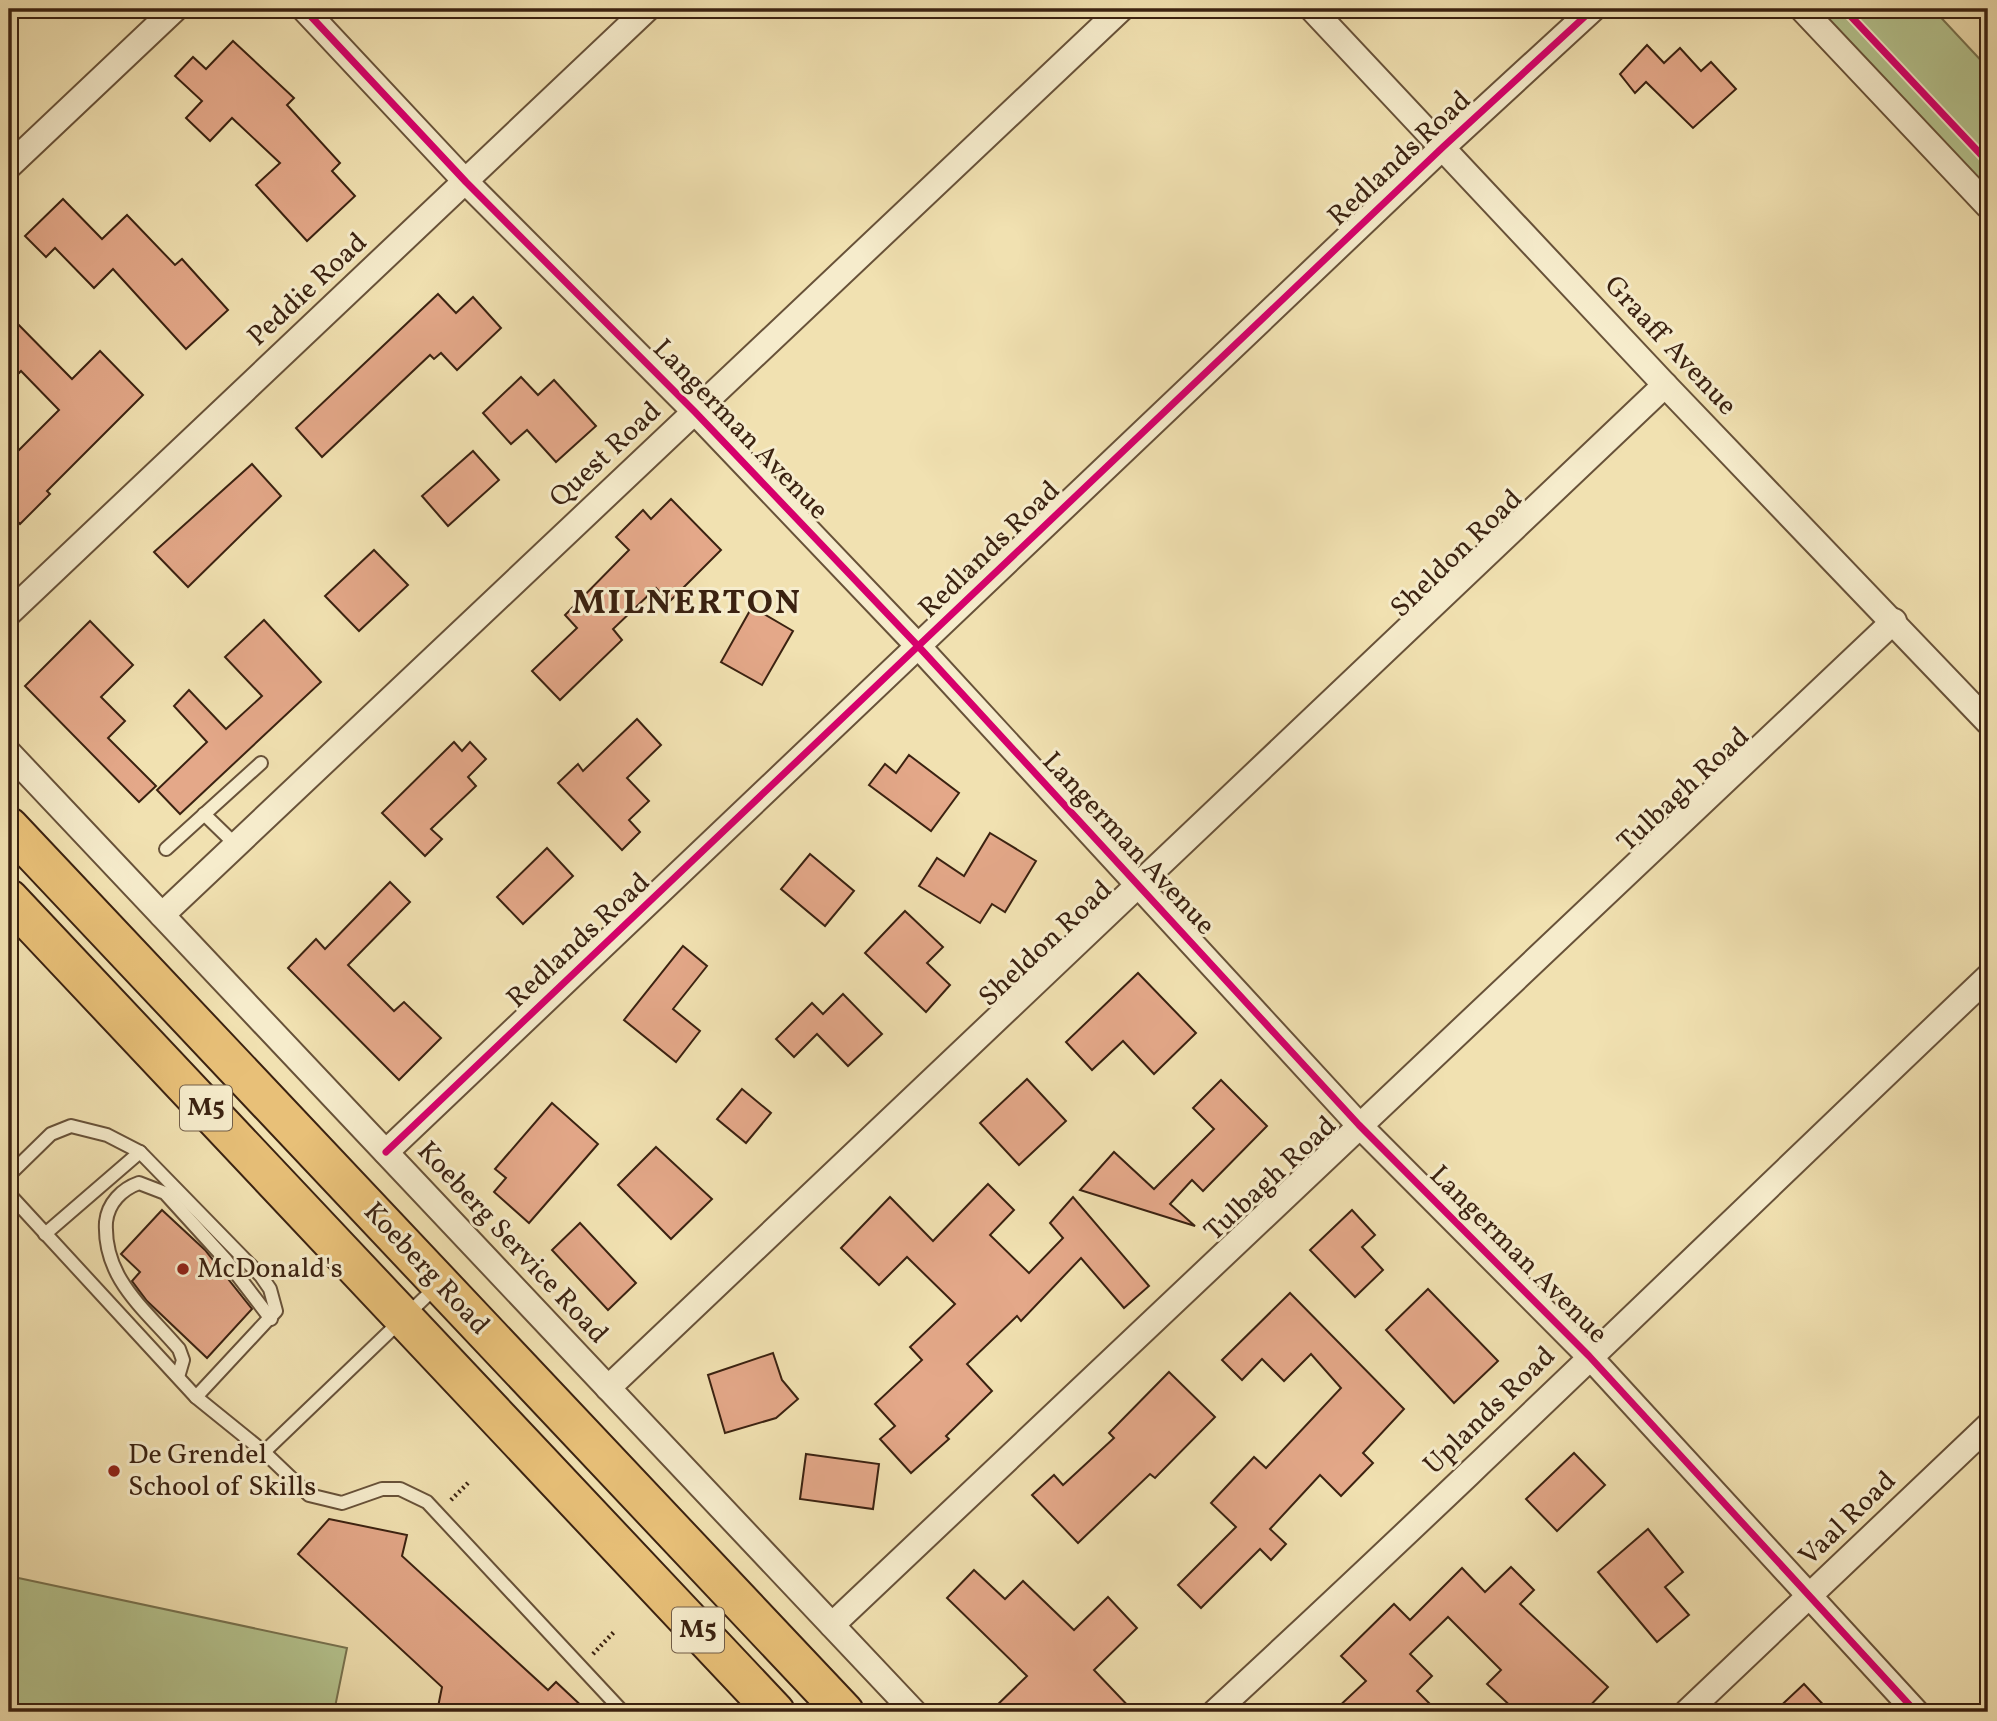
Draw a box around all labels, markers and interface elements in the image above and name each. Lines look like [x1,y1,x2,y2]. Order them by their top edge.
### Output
street label: Redlands Road [1320,82,1480,236]
street label: Peddie Road [239,224,377,356]
street label: Graaff Avenue [1595,267,1745,425]
street label: Langerman Avenue [643,331,837,529]
street label: Quest Road [541,393,671,517]
street label: Redlands Road [911,472,1069,628]
street label: Sheldon Road [1382,481,1532,627]
district label: MILNERTON [572,580,802,628]
street label: Tulbagh Road [1609,718,1759,862]
street label: Langerman Avenue [1032,744,1224,944]
street label: Redlands Road [499,864,659,1018]
street label: Sheldon Road [971,872,1121,1016]
road number: M5 [180,1086,232,1130]
street label: Tulbagh Road [1196,1107,1346,1251]
street label: Koeberg Service Road [408,1133,616,1353]
street label: Langerman Avenue [1420,1157,1616,1353]
street label: Koeberg Road [354,1194,498,1344]
place label: McDonald's [197,1250,343,1289]
marker: McDonald's [175,1261,191,1277]
street label: Uplands Road [1415,1338,1565,1484]
place label: De Grendel School of Skills [128,1436,316,1507]
marker: De Grendel School of Skills [106,1463,122,1479]
street label: Vaal Road [1791,1463,1905,1575]
road number: M5 [672,1608,724,1652]

